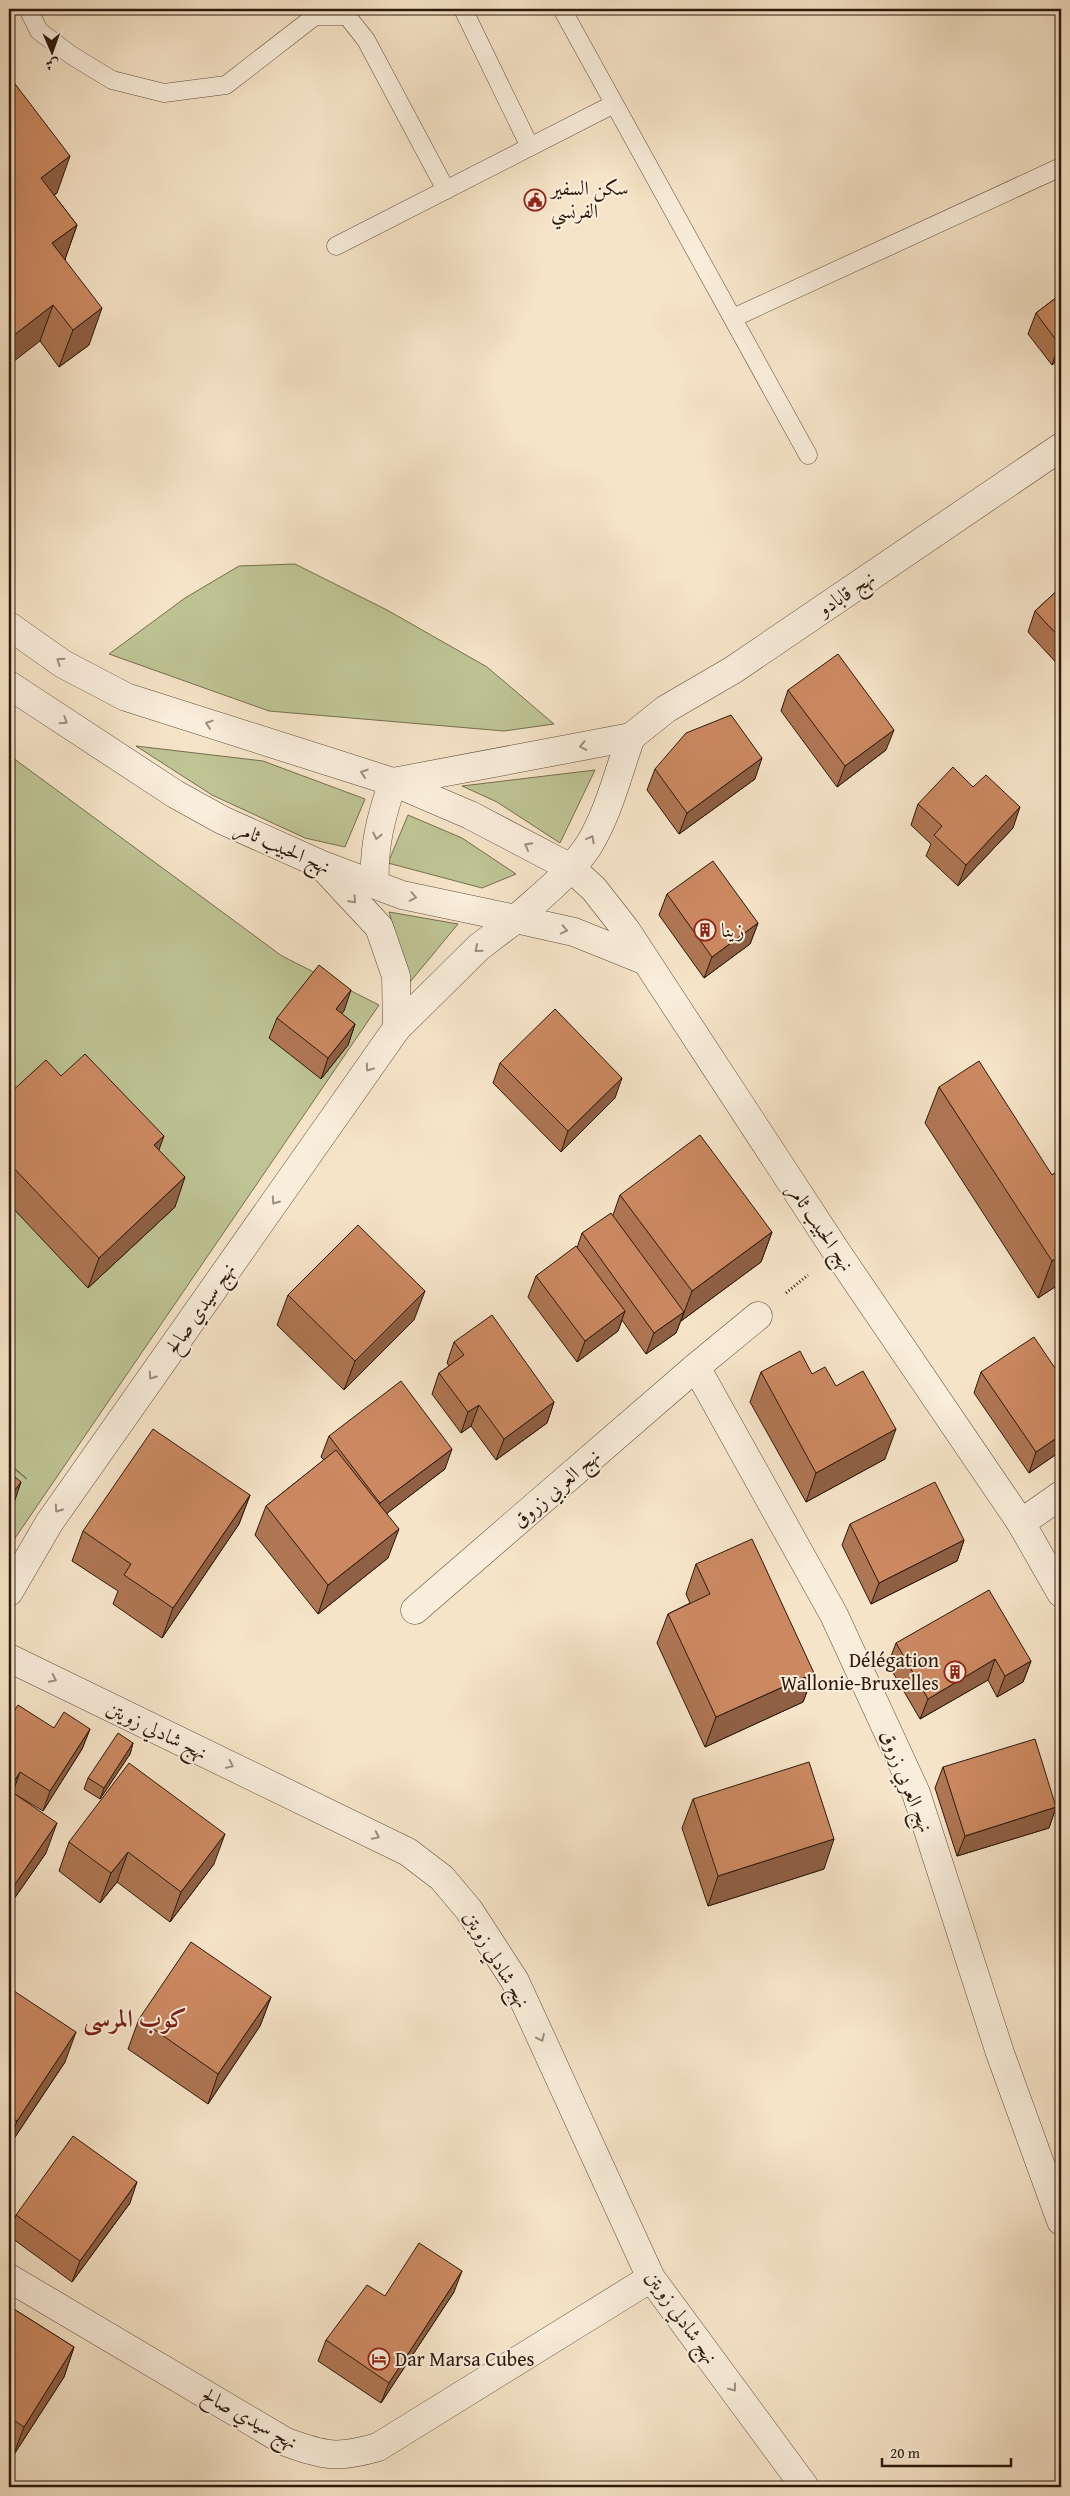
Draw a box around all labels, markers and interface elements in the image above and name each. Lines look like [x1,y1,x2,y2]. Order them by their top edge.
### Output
north arrow [28,28,78,78]
text: ش [45,55,60,75]
place label: سكن السفير الفرنسي [549,173,629,230]
public building icon: سكن السفير الفرنسي [523,188,547,212]
street label: نهج قابادو [810,563,882,627]
one-way arrow [56,658,65,667]
one-way arrow [59,715,68,725]
one-way arrow [205,719,213,729]
one-way arrow [578,741,587,751]
one-way arrow [360,768,368,778]
street label: نهج الحبيب ثامر [229,813,335,884]
one-way arrow [373,832,383,841]
one-way arrow [585,836,595,845]
one-way arrow [524,842,533,852]
one-way arrow [409,891,418,902]
one-way arrow [347,894,356,903]
place label: زينا [721,915,744,944]
building icon: زينا [693,918,717,942]
one-way arrow [559,924,568,935]
one-way arrow [474,943,483,952]
one-way arrow [366,1062,375,1071]
street label: نهج الحبيب ثامر [778,1177,862,1279]
one-way arrow [272,1195,281,1204]
street label: نهج سيدي صالح [157,1256,245,1362]
one-way arrow [149,1371,158,1380]
street label: نهج العربي زروق [505,1441,609,1537]
one-way arrow [55,1504,64,1513]
place label: Délégation Wallonie-Bruxelles [781,1645,939,1697]
building icon: Délégation Wallonie-Bruxelles [943,1660,967,1684]
one-way arrow [47,1673,56,1683]
street label: نهج شادلي زويتن [100,1693,213,1770]
street label: نهج العربي زروق [870,1725,941,1838]
one-way arrow [225,1759,234,1770]
one-way arrow [371,1830,380,1841]
street label: نهج شادلي زويتن [454,1905,538,2015]
district label: كوب المرسى [83,2000,187,2036]
one-way arrow [535,2033,546,2042]
street label: نهج شادلي زويتن [636,2264,726,2372]
place label: Dar Marsa Cubes [395,2344,535,2373]
hotel icon: Dar Marsa Cubes [367,2347,391,2371]
street label: نهج سيدي صالح [195,2379,303,2459]
one-way arrow [727,2382,736,2392]
scale bar [882,2436,1011,2468]
text: 20 m [890,2442,921,2463]

